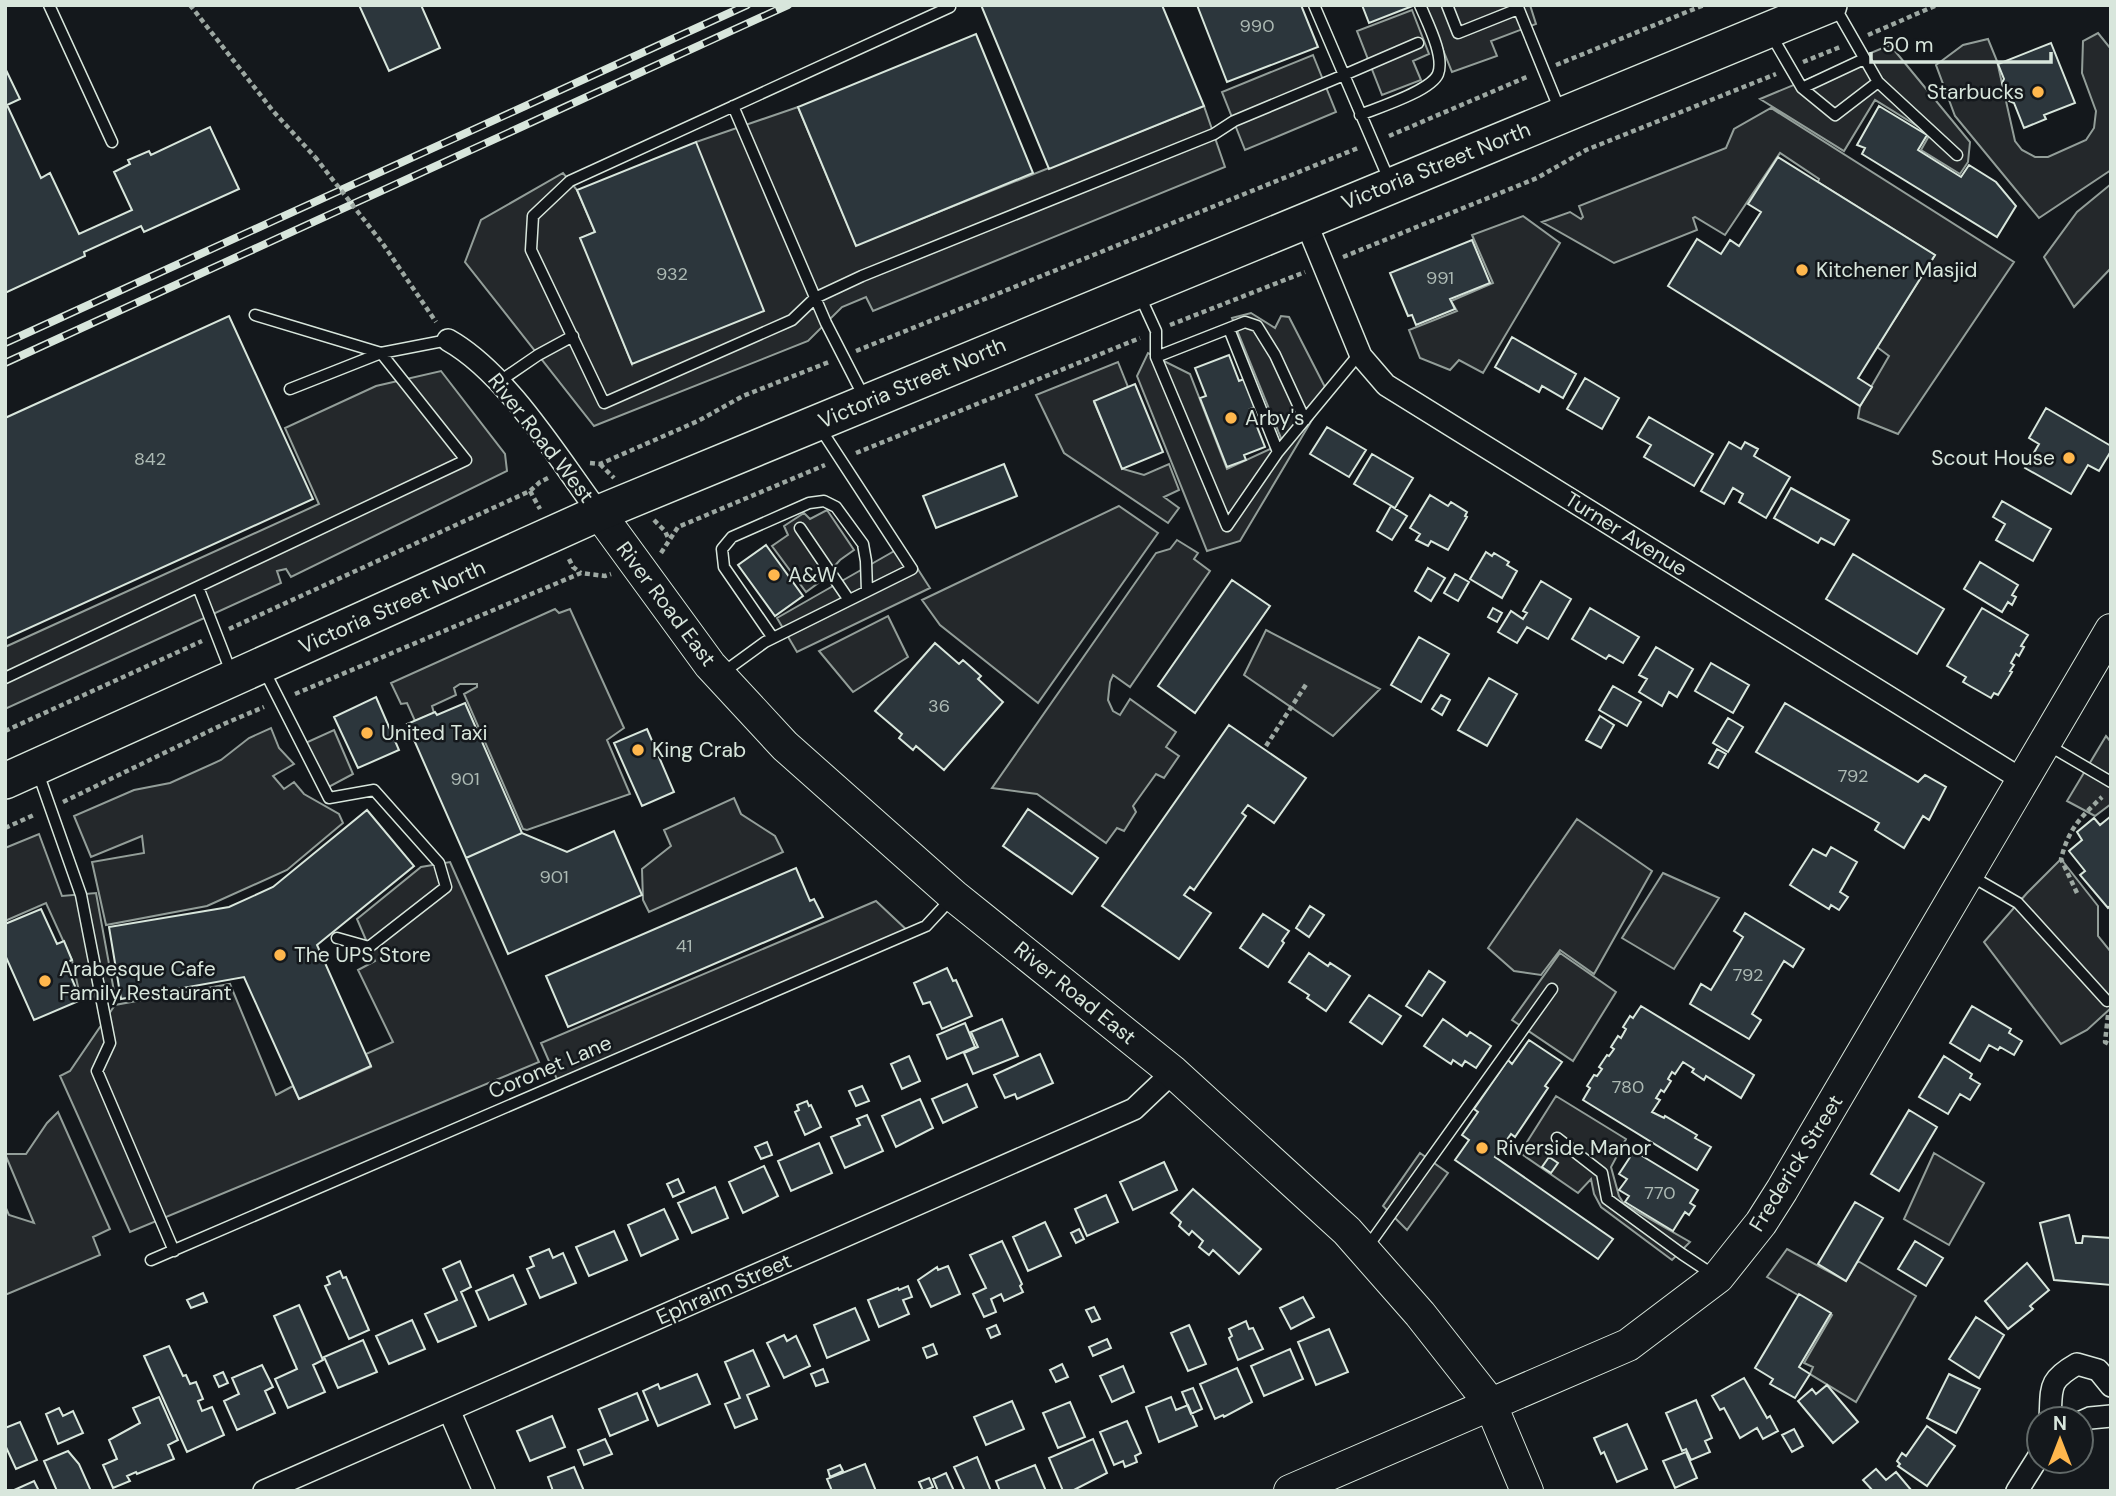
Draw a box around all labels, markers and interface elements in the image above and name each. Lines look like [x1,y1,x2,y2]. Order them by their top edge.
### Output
house number: 990 [1240,14,1274,38]
scale bar [1871,21,2051,65]
text: 50 m [1882,31,1933,59]
place label: Starbucks [1927,78,2024,106]
marker: Starbucks [2030,84,2046,100]
street label: Victoria Street North [1337,115,1535,217]
place label: Kitchener Masjid [1816,256,1978,284]
house number: 932 [656,262,688,286]
marker: Kitchener Masjid [1794,262,1810,278]
house number: 991 [1426,266,1454,290]
street label: Victoria Street North [814,331,1010,435]
street label: River Road West [482,367,600,509]
place label: Arby's [1245,404,1305,432]
marker: Arby's [1223,410,1239,426]
place label: Scout House [1931,444,2055,472]
house number: 842 [134,447,166,471]
marker: Scout House [2061,450,2077,466]
street label: Turner Avenue [1560,485,1693,583]
street label: River Road East [610,536,722,672]
street label: Victoria Street North [294,553,490,661]
place label: A&W [788,561,837,589]
marker: A&W [766,567,782,583]
house number: 36 [928,694,950,718]
place label: United Taxi [381,719,488,747]
marker: United Taxi [359,725,375,741]
place label: King Crab [652,736,746,764]
marker: King Crab [630,742,646,758]
house number: 792 [1838,764,1868,788]
house number: 901 [450,767,480,791]
house number: 901 [539,865,569,889]
house number: 41 [676,934,692,958]
street label: River Road East [1008,935,1142,1051]
place label: The UPS Store [294,941,431,969]
marker: The UPS Store [272,947,288,963]
place label: Arabesque Cafe Family Restaurant [59,955,232,1007]
house number: 792 [1733,963,1763,987]
marker: Arabesque Cafe Family Restaurant [37,973,53,989]
street label: Coronet Lane [484,1028,616,1106]
house number: 780 [1612,1075,1644,1099]
street label: Frederick Street [1743,1089,1849,1237]
place label: Riverside Manor [1496,1134,1652,1162]
marker: Riverside Manor [1474,1140,1490,1156]
house number: 770 [1644,1181,1676,1205]
street label: Ephraim Street [652,1247,796,1331]
north arrow [2025,1405,2095,1475]
text: N [2053,1411,2067,1436]

